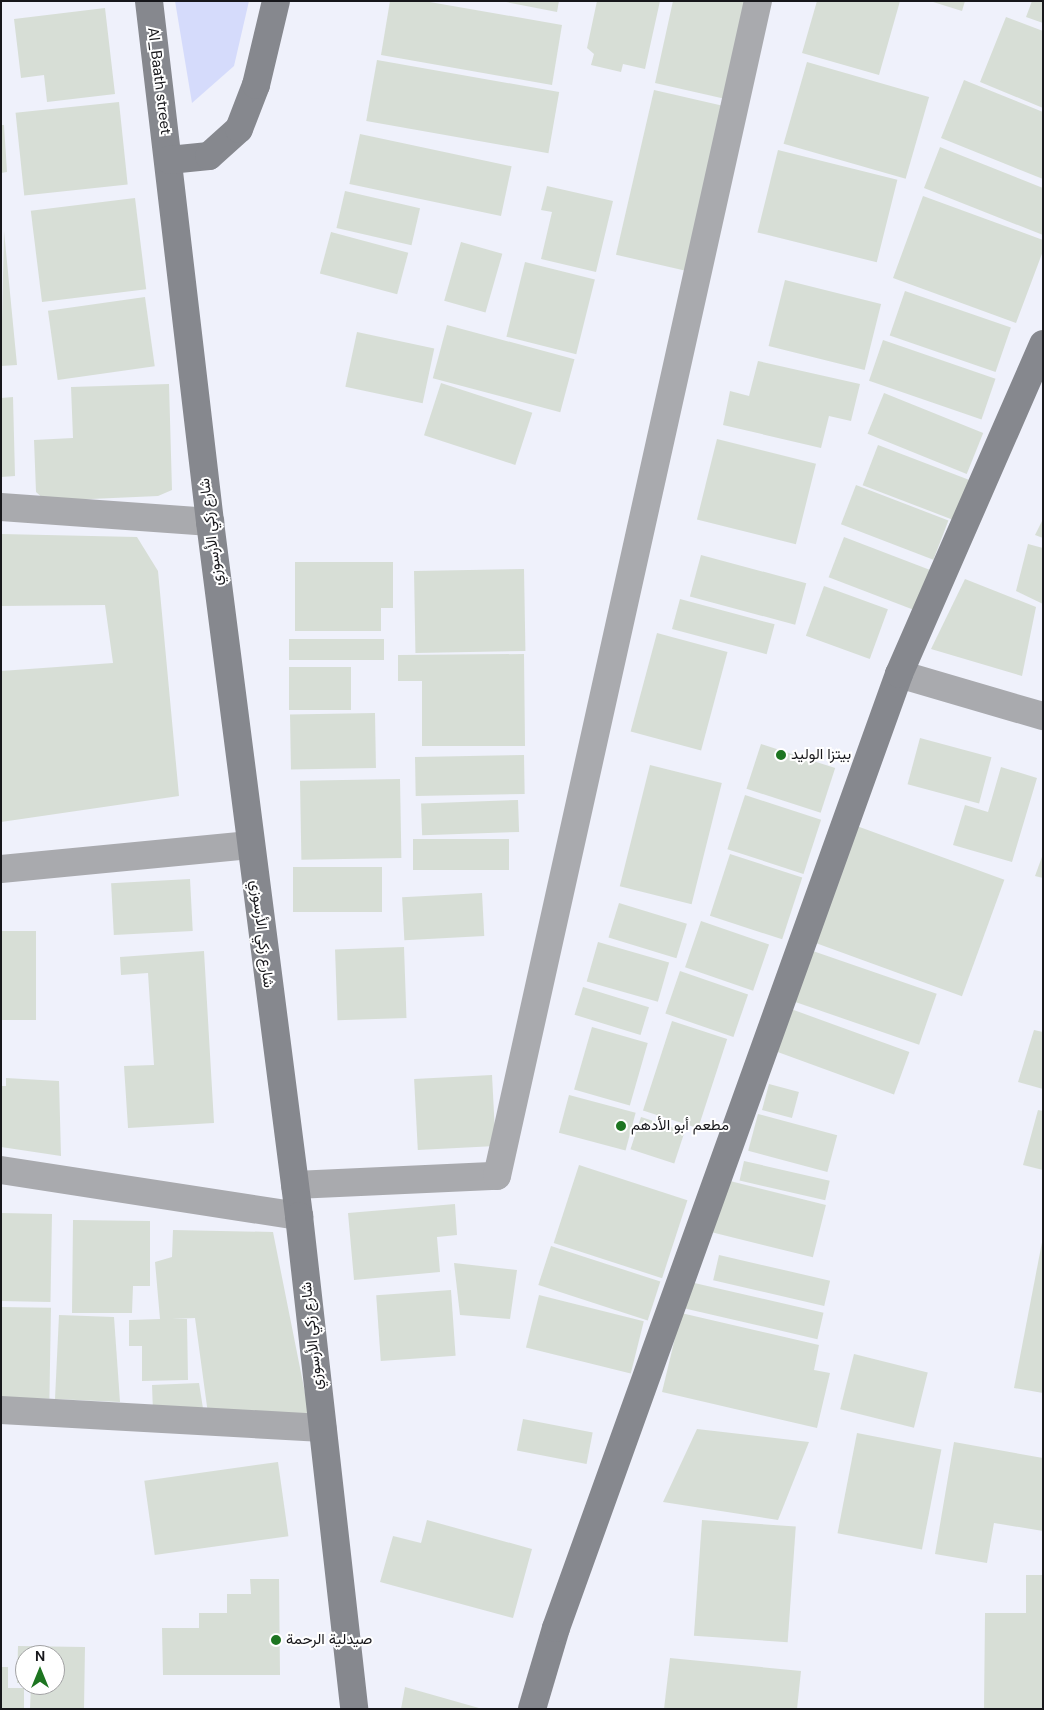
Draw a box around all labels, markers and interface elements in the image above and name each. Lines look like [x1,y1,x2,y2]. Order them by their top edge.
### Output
street label: Al_Baath street [143,26,175,136]
street label: شارع زكي الأرسوزي [195,477,227,587]
place label: بيتزا الوليد [791,746,851,764]
marker: بيتزا الوليد [775,749,787,761]
street label: شارع زكي الأرسوزي [246,879,278,989]
place label: مطعم أبو الأدهم [631,1117,729,1135]
marker: مطعم أبو الأدهم [615,1120,627,1132]
street label: شارع زكي الأرسوزي [297,1281,327,1391]
place label: صيدلية الرحمة [286,1631,372,1649]
marker: صيدلية الرحمة [270,1634,282,1646]
north arrow [15,1645,65,1695]
text: N [35,1647,45,1665]

